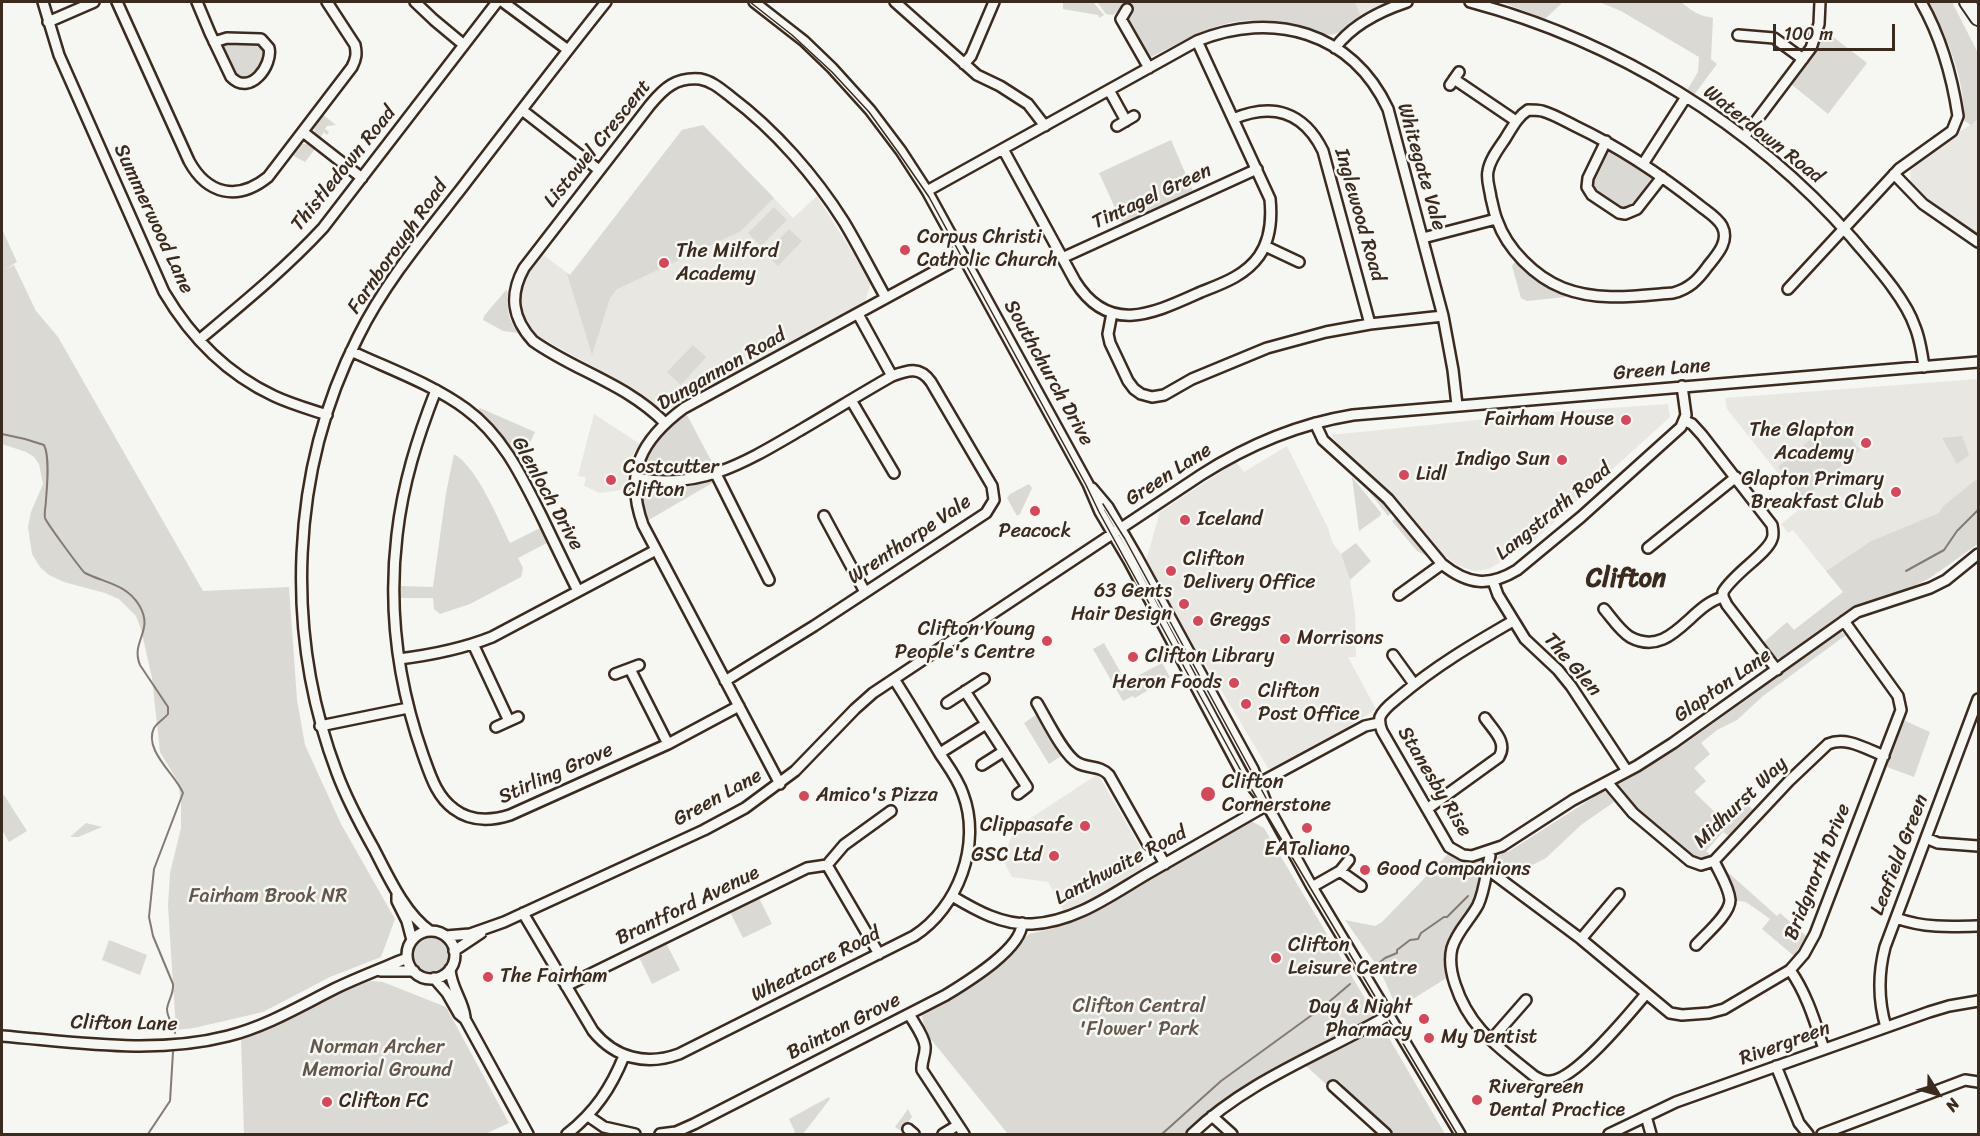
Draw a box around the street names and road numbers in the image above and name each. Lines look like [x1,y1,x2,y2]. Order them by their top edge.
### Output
street label: Listowel Crescent [539,75,657,213]
street label: Waterdown Road [1698,81,1828,189]
street label: Whitegate Vale [1391,101,1451,233]
street label: Thistledown Road [286,102,402,236]
street label: Summerwood Lane [108,140,198,298]
street label: Inglewood Road [1329,146,1389,284]
street label: Tintagel Green [1089,159,1215,235]
street label: Farnborough Road [343,175,453,319]
street label: Southchurch Drive [998,296,1098,450]
street label: Dungannon Road [654,324,790,416]
street label: Green Lane [1612,354,1712,386]
street label: Glenloch Drive [506,433,588,555]
street label: Green Lane [1122,438,1216,512]
street label: Langstrath Road [1491,458,1617,566]
street label: Wrenthorpe Vale [844,490,976,590]
street label: The Glen [1538,628,1606,702]
street label: Glapton Lane [1670,644,1776,728]
street label: Stanesby Rise [1392,723,1476,841]
street label: Stirling Grove [495,738,617,810]
street label: Midhurst Way [1689,752,1793,854]
street label: Green Lane [670,764,766,832]
street label: Leafield Green [1866,791,1934,919]
street label: Bridgnorth Drive [1780,800,1856,944]
street label: Lanthwaite Road [1051,821,1191,911]
street label: Brantford Avenue [612,861,764,951]
street label: Wheatacre Road [747,922,885,1008]
street label: Bainton Grove [783,988,905,1066]
street label: Clifton Lane [70,1011,178,1037]
street label: Rivergreen [1737,1017,1833,1071]

